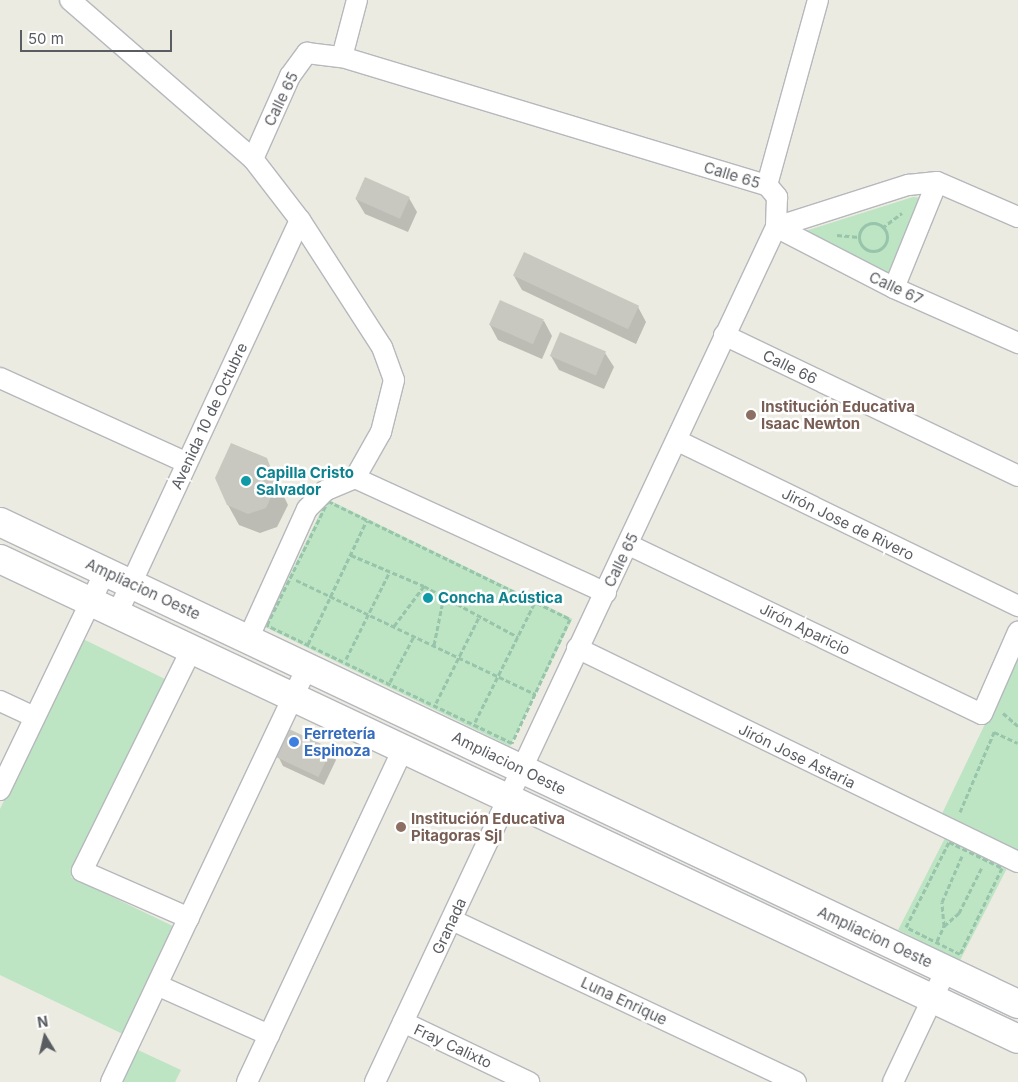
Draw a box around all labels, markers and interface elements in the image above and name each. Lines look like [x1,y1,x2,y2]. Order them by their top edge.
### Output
scale bar [22,20,175,52]
text: 50 m [28,29,64,48]
street label: Calle 65 [260,69,302,129]
street label: Calle 65 [702,158,762,192]
street label: Calle 67 [866,268,926,308]
street label: Avenida 10 de Octubre [167,340,251,492]
street label: Calle 66 [760,346,820,388]
place label: Institución Educativa Isaac Newton [761,397,915,432]
marker: Institución Educativa Isaac Newton [745,409,757,421]
place label: Capilla Cristo Salvador [256,463,354,498]
marker: Capilla Cristo Salvador [240,475,252,487]
street label: Jirón Jose de Rivero [779,484,917,564]
street label: Calle 65 [600,530,642,590]
street label: Ampliacion Oeste [83,555,203,623]
place label: Concha Acústica [438,589,563,607]
marker: Concha Acústica [422,592,434,604]
street label: Jirón Aparicio [757,599,853,659]
street label: Jirón Jose Astaria [736,720,858,792]
place label: Ferretería Espinoza [304,724,375,759]
street label: Ampliacion Oeste [449,728,569,798]
marker: Ferretería Espinoza [288,736,300,748]
place label: Institución Educativa Pitagoras Sjl [411,809,565,844]
marker: Institución Educativa Pitagoras Sjl [395,821,407,833]
street label: Granada [428,895,470,957]
street label: Ampliacion Oeste [815,903,935,971]
street label: Luna Enrique [578,973,670,1029]
north arrow [20,1012,70,1062]
text: N [36,1012,49,1031]
street label: Fray Calixto [411,1020,495,1072]

